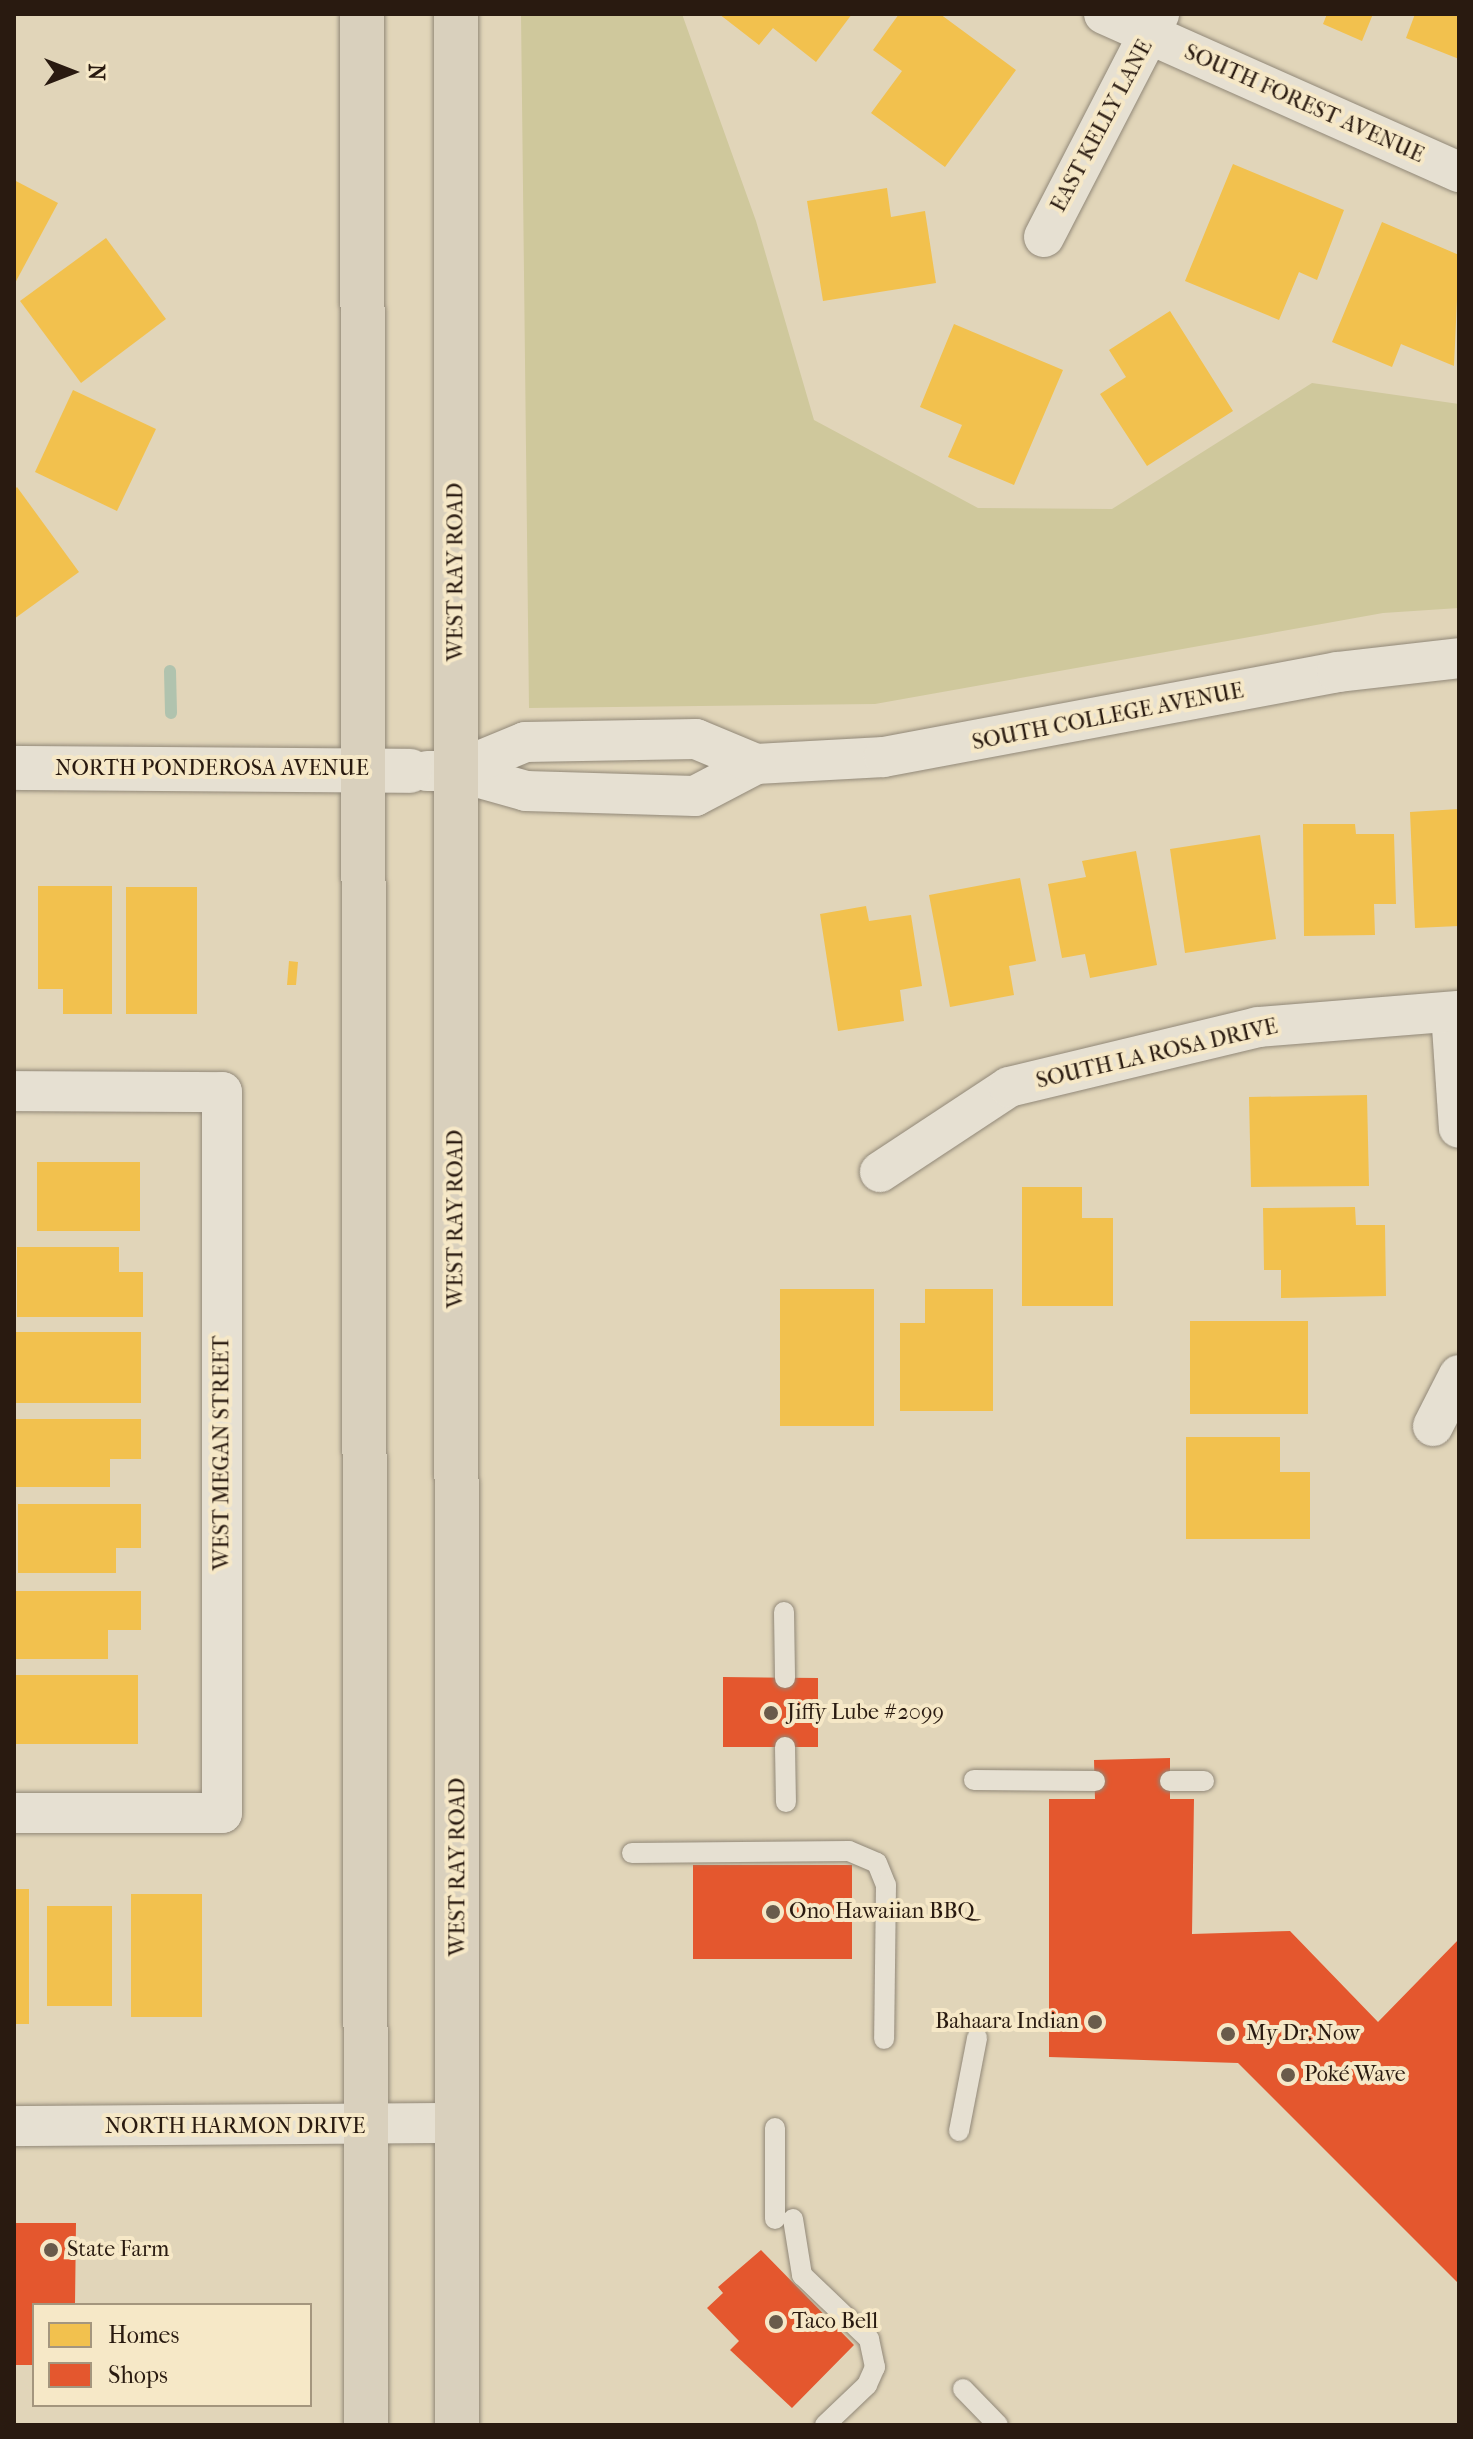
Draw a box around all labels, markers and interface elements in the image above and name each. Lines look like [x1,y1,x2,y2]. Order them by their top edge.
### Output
north arrow [32,32,112,112]
street label: EAST KELLY LANE [1045,35,1159,217]
street label: SOUTH FOREST AVENUE [1180,39,1428,169]
text: N [83,64,109,80]
street label: WEST RAY ROAD [443,483,469,661]
street label: SOUTH COLLEGE AVENUE [970,678,1246,756]
street label: NORTH PONDEROSA AVENUE [55,756,369,782]
street label: SOUTH LA ROSA DRIVE [1034,1013,1280,1095]
street label: WEST RAY ROAD [443,1130,469,1308]
street label: WEST MEGAN STREET [209,1336,235,1570]
place label: Jiffy Lube #2099 [787,1700,944,1726]
marker: Jiffy Lube #2099 [762,1704,780,1722]
street label: WEST RAY ROAD [445,1778,471,1956]
place label: Ono Hawaiian BBQ [789,1899,975,1925]
marker: Ono Hawaiian BBQ [764,1903,782,1921]
place label: Bahaara Indian [935,2009,1079,2035]
marker: Bahaara Indian [1086,2013,1104,2031]
place label: My Dr. Now [1246,2021,1360,2047]
marker: My Dr. Now [1217,2023,1239,2045]
place label: Poké Wave [1304,2062,1406,2088]
marker: Poké Wave [1279,2066,1297,2084]
street label: NORTH HARMON DRIVE [105,2114,365,2140]
place label: State Farm [67,2237,169,2263]
marker: State Farm [42,2241,60,2259]
legend [32,2303,312,2407]
place label: Taco Bell [792,2309,878,2335]
marker: Taco Bell [767,2313,785,2331]
text: Homes [108,2321,179,2349]
text: Shops [108,2361,168,2389]

